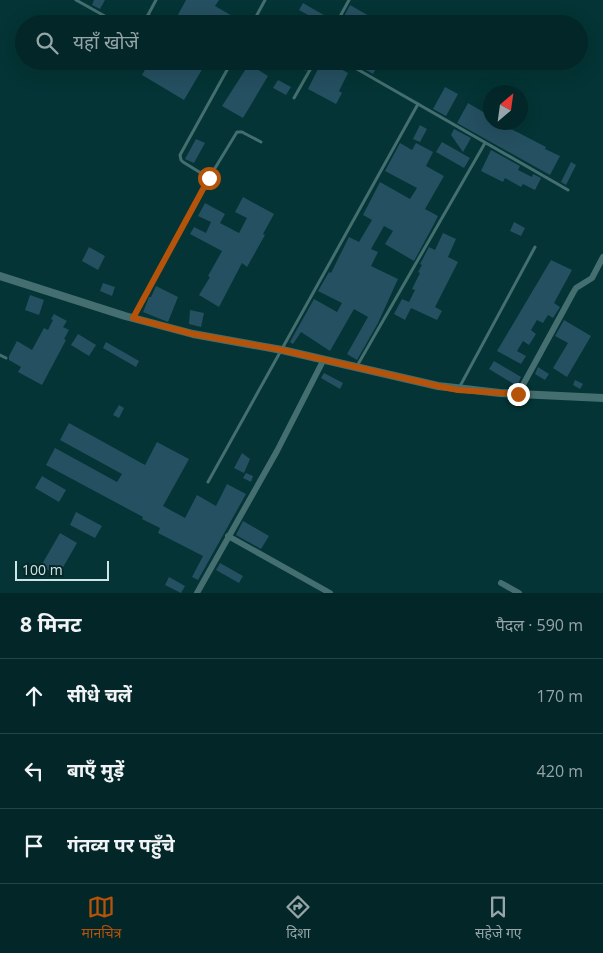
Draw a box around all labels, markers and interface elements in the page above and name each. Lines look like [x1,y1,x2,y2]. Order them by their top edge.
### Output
search box [15,15,588,70]
icon: search [33,29,61,57]
text: यहाँ खोजें [73,29,139,55]
north arrow [483,85,528,130]
route start [198,167,221,190]
route end [507,383,530,406]
scale bar [15,558,109,581]
text: 100 m [22,560,63,579]
text: 8 मिनट [20,610,82,638]
text: पैदल · 590 m [496,614,583,636]
icon: ahead [20,682,48,710]
text: सीधे चलें [67,682,132,708]
text: 170 m [537,685,583,707]
icon: left [20,757,48,785]
text: बाएँ मुड़ें [67,757,124,783]
text: 420 m [537,760,583,782]
icon: arrive [20,832,48,860]
text: गंतव्य पर पहुँचे [67,832,175,858]
tab: मानचित्र [81,893,121,944]
tab: दिशा [284,893,312,944]
tab: सहेजे गए [475,893,522,944]

